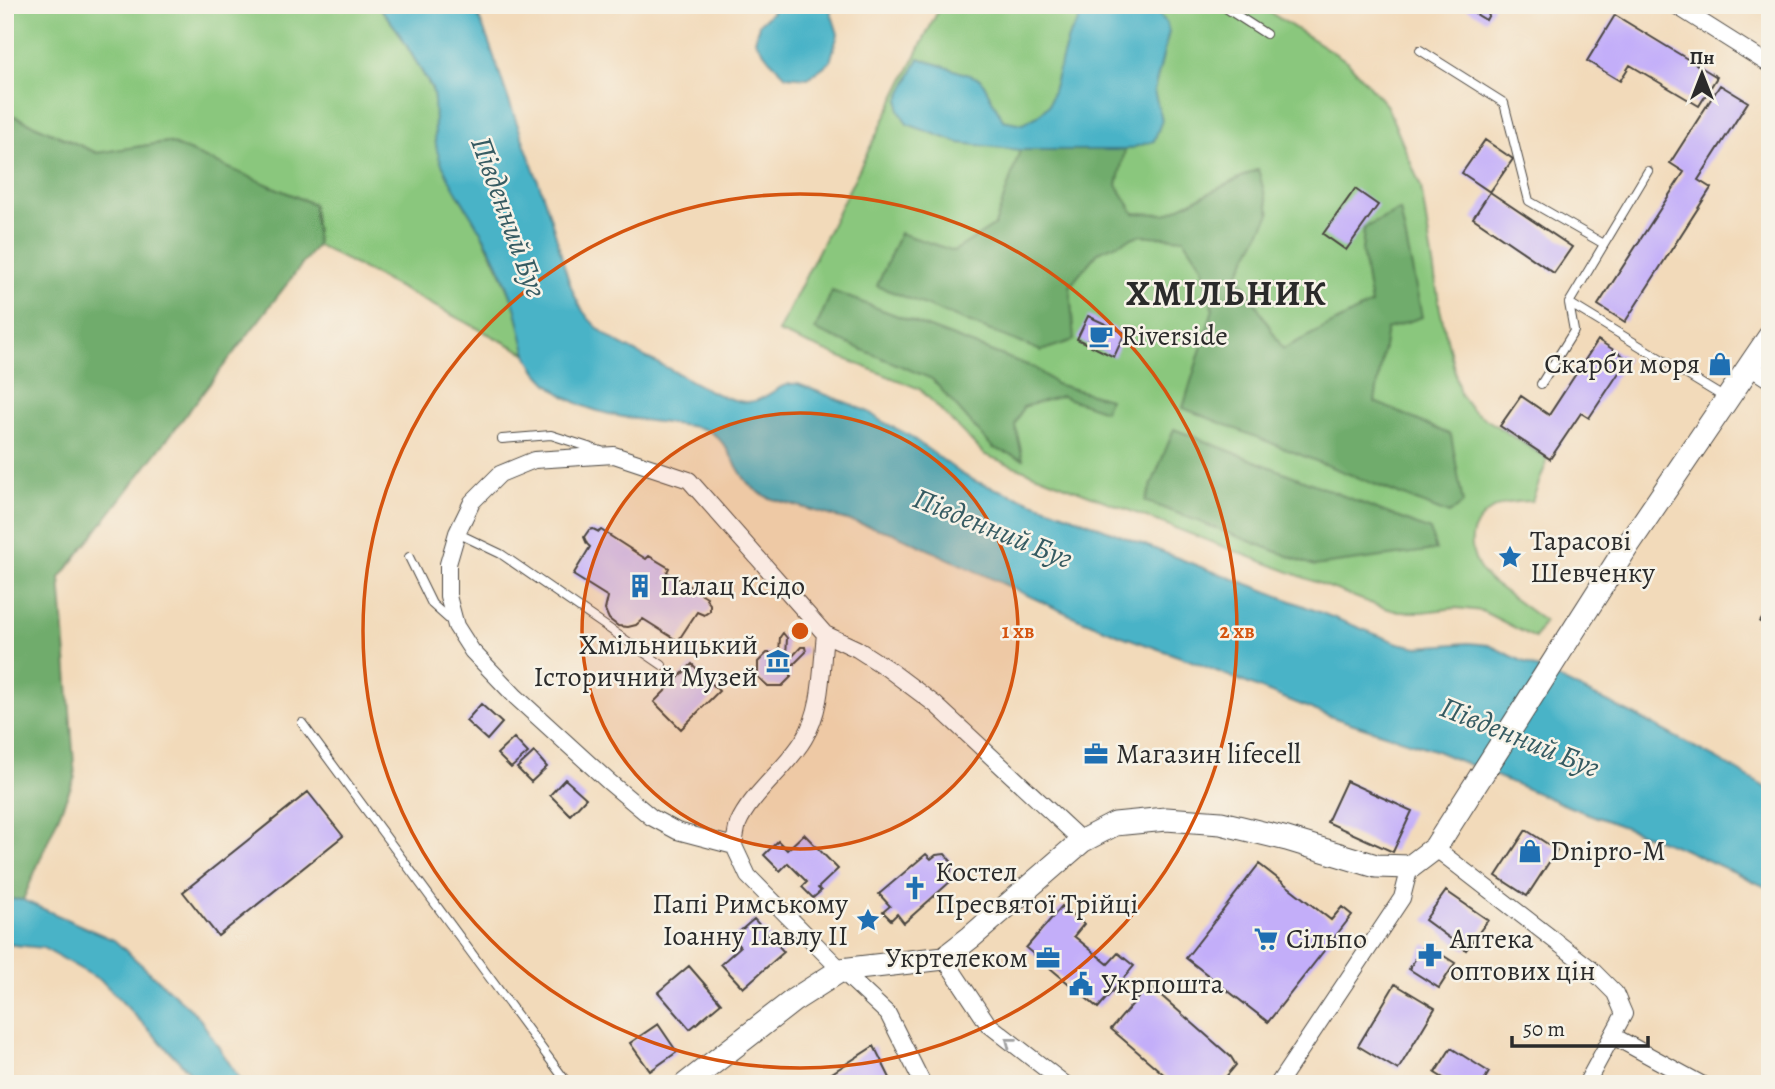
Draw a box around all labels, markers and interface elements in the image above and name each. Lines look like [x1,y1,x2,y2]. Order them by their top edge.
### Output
north arrow [1666,38,1736,108]
text: Пн [1690,45,1714,71]
water label: Південний Буг [461,131,557,303]
district label: ХМІЛЬНИК [1126,269,1328,317]
place label: Riverside [1121,317,1228,355]
cafe icon: Riverside [1087,322,1115,350]
place label: Скарби моря [1544,345,1700,383]
shop icon: Скарби моря [1706,350,1734,378]
water label: Південний Буг [907,478,1079,578]
place label: Тарасові Шевченку [1530,522,1655,592]
place icon: Тарасові Шевченку [1496,543,1524,571]
place label: Палац Ксідо [660,567,805,605]
building icon: Палац Ксідо [626,572,654,600]
text: 1 хв [1002,617,1034,645]
text: 2 хв [1219,617,1255,645]
centre of rings [788,619,812,643]
place label: Хмільницький Історичний Музей [533,626,758,696]
museum icon: Хмільницький Історичний Музей [764,647,792,675]
water label: Південний Буг [1434,687,1606,787]
place label: Магазин lifecell [1116,735,1301,773]
office icon: Магазин lifecell [1082,740,1110,768]
place label: Dnipro-M [1550,832,1666,870]
shop icon: Dnipro-M [1516,837,1544,865]
place label: Костел Пресвятої Трійці [935,853,1138,923]
church icon: Костел Пресвятої Трійці [901,874,929,902]
place label: Папі Римському Іоанну Павлу ІІ [652,885,848,955]
place icon: Папі Римському Іоанну Павлу ІІ [854,906,882,934]
place label: Сільпо [1286,920,1367,958]
place label: Аптека оптових цін [1449,920,1595,990]
supermarket icon: Сільпо [1252,925,1280,953]
place label: Укртелеком [885,939,1028,977]
pharmacy icon: Аптека оптових цін [1416,941,1444,969]
office icon: Укртелеком [1034,944,1062,972]
place label: Укрпошта [1101,965,1224,1003]
public building icon: Укрпошта [1067,970,1095,998]
scale bar [1512,1005,1649,1049]
text: 50 m [1523,1015,1565,1043]
one-way arrow [1006,1038,1018,1051]

